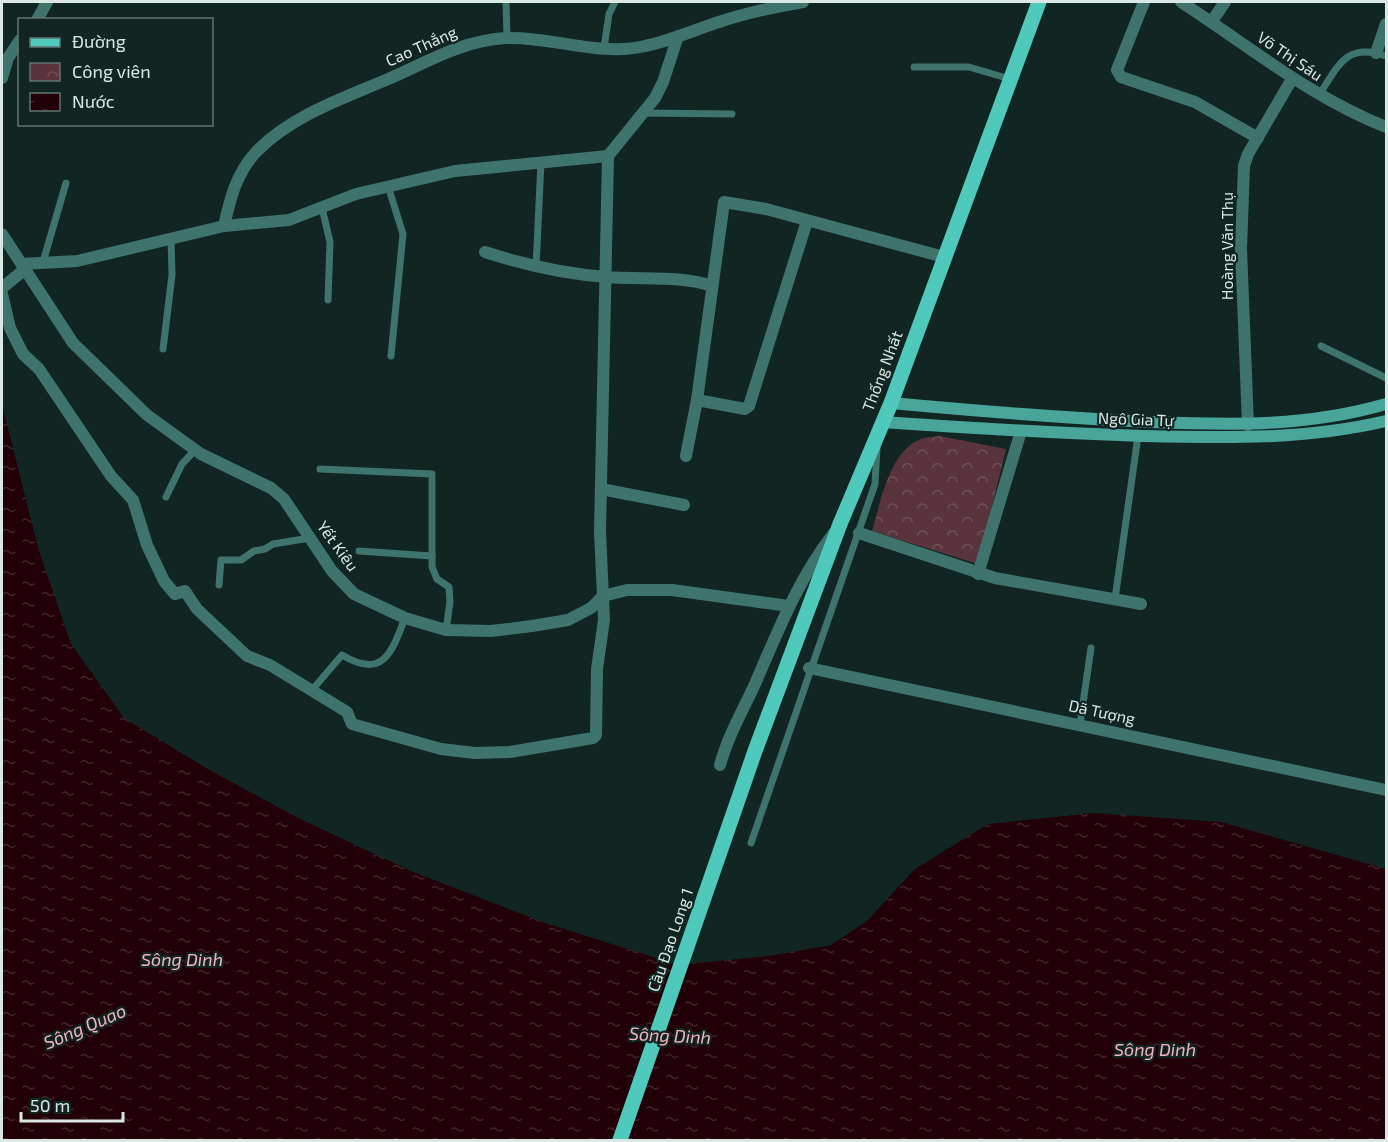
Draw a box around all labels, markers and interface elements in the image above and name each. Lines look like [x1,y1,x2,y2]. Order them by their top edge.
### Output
legend [18,18,213,126]
street label: Cao Thắng [382,21,459,70]
street label: Võ Thị Sáu [1254,27,1326,84]
text: Đường [72,30,126,52]
text: Công viên [72,60,151,82]
text: Nước [72,90,115,112]
street label: Hoàng Văn Thụ [1217,192,1236,300]
street label: Thống Nhất [857,328,906,414]
street label: Ngô Gia Tự [1098,408,1175,429]
street label: Yết Kiêu [314,517,363,575]
street label: Dã Tượng [1067,695,1137,728]
street label: Cầu Đạo Long 1 [643,886,696,994]
water label: Sông Dinh [141,948,223,970]
water label: Sông Quao [40,999,129,1053]
water label: Sông Dinh [628,1022,712,1048]
water label: Sông Dinh [1114,1038,1196,1060]
scale bar [21,1085,123,1123]
text: 50 m [30,1094,70,1116]

